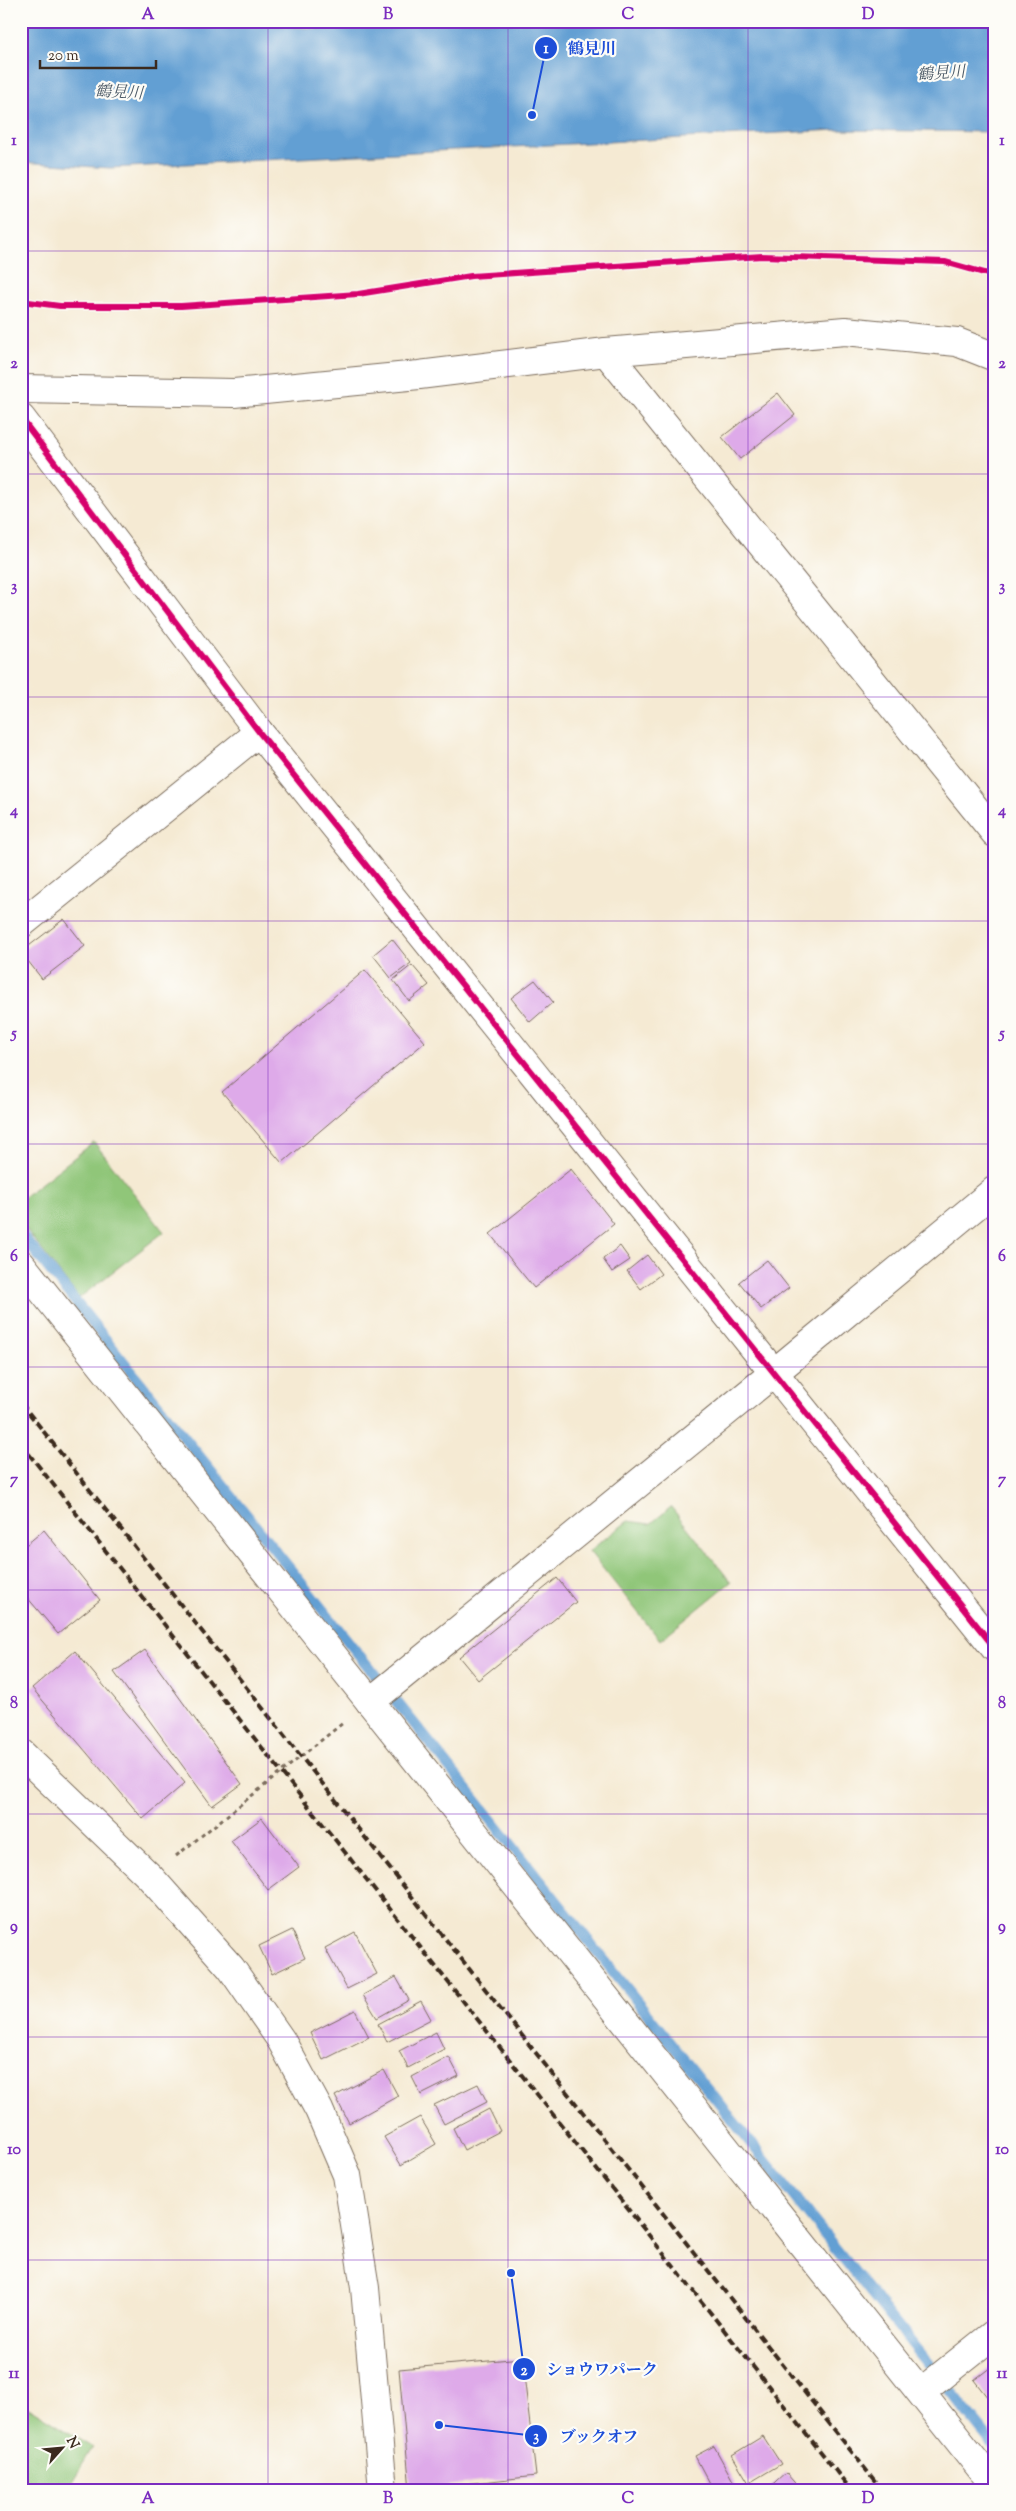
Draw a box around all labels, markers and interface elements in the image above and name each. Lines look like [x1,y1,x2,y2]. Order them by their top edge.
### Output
text: A [142,4,155,27]
text: B [383,4,393,27]
text: C [622,4,635,27]
text: D [862,4,875,27]
callout: 鶴見川 [533,32,626,63]
scale bar [40,38,156,70]
text: 1 [543,39,549,60]
text: 鶴見川 [568,39,616,62]
text: 20 m [48,46,79,67]
water label: 鶴見川 [916,61,968,88]
water label: 鶴見川 [94,81,145,106]
text: 1 [11,130,17,153]
text: 1 [999,130,1005,153]
text: 2 [10,353,18,376]
text: 2 [998,353,1006,376]
text: 3 [11,576,18,599]
text: 3 [999,576,1006,599]
text: 4 [9,800,18,823]
text: 4 [997,800,1006,823]
text: 5 [9,1023,17,1046]
text: 5 [997,1023,1005,1046]
text: 6 [10,1246,18,1269]
text: 6 [998,1246,1006,1269]
text: 7 [10,1469,19,1492]
text: 7 [998,1469,1007,1492]
text: 8 [10,1693,18,1716]
text: 8 [998,1693,1006,1716]
text: 9 [10,1916,18,1939]
text: 9 [998,1916,1006,1939]
text: 10 [7,2139,21,2162]
text: 10 [995,2139,1009,2162]
callout: ショウワパーク [511,2354,668,2385]
text: ショウワパーク [546,2360,658,2383]
text: 2 [520,2361,528,2382]
text: 11 [9,2363,20,2386]
text: 11 [997,2363,1008,2386]
callout: ブックオフ [524,2421,649,2452]
north arrow [38,2424,88,2474]
text: 3 [533,2427,539,2448]
text: ブックオフ [560,2427,638,2450]
text: N [60,2433,83,2453]
text: A [142,2488,155,2511]
text: B [383,2488,393,2511]
text: C [622,2488,635,2511]
text: D [862,2488,875,2511]

